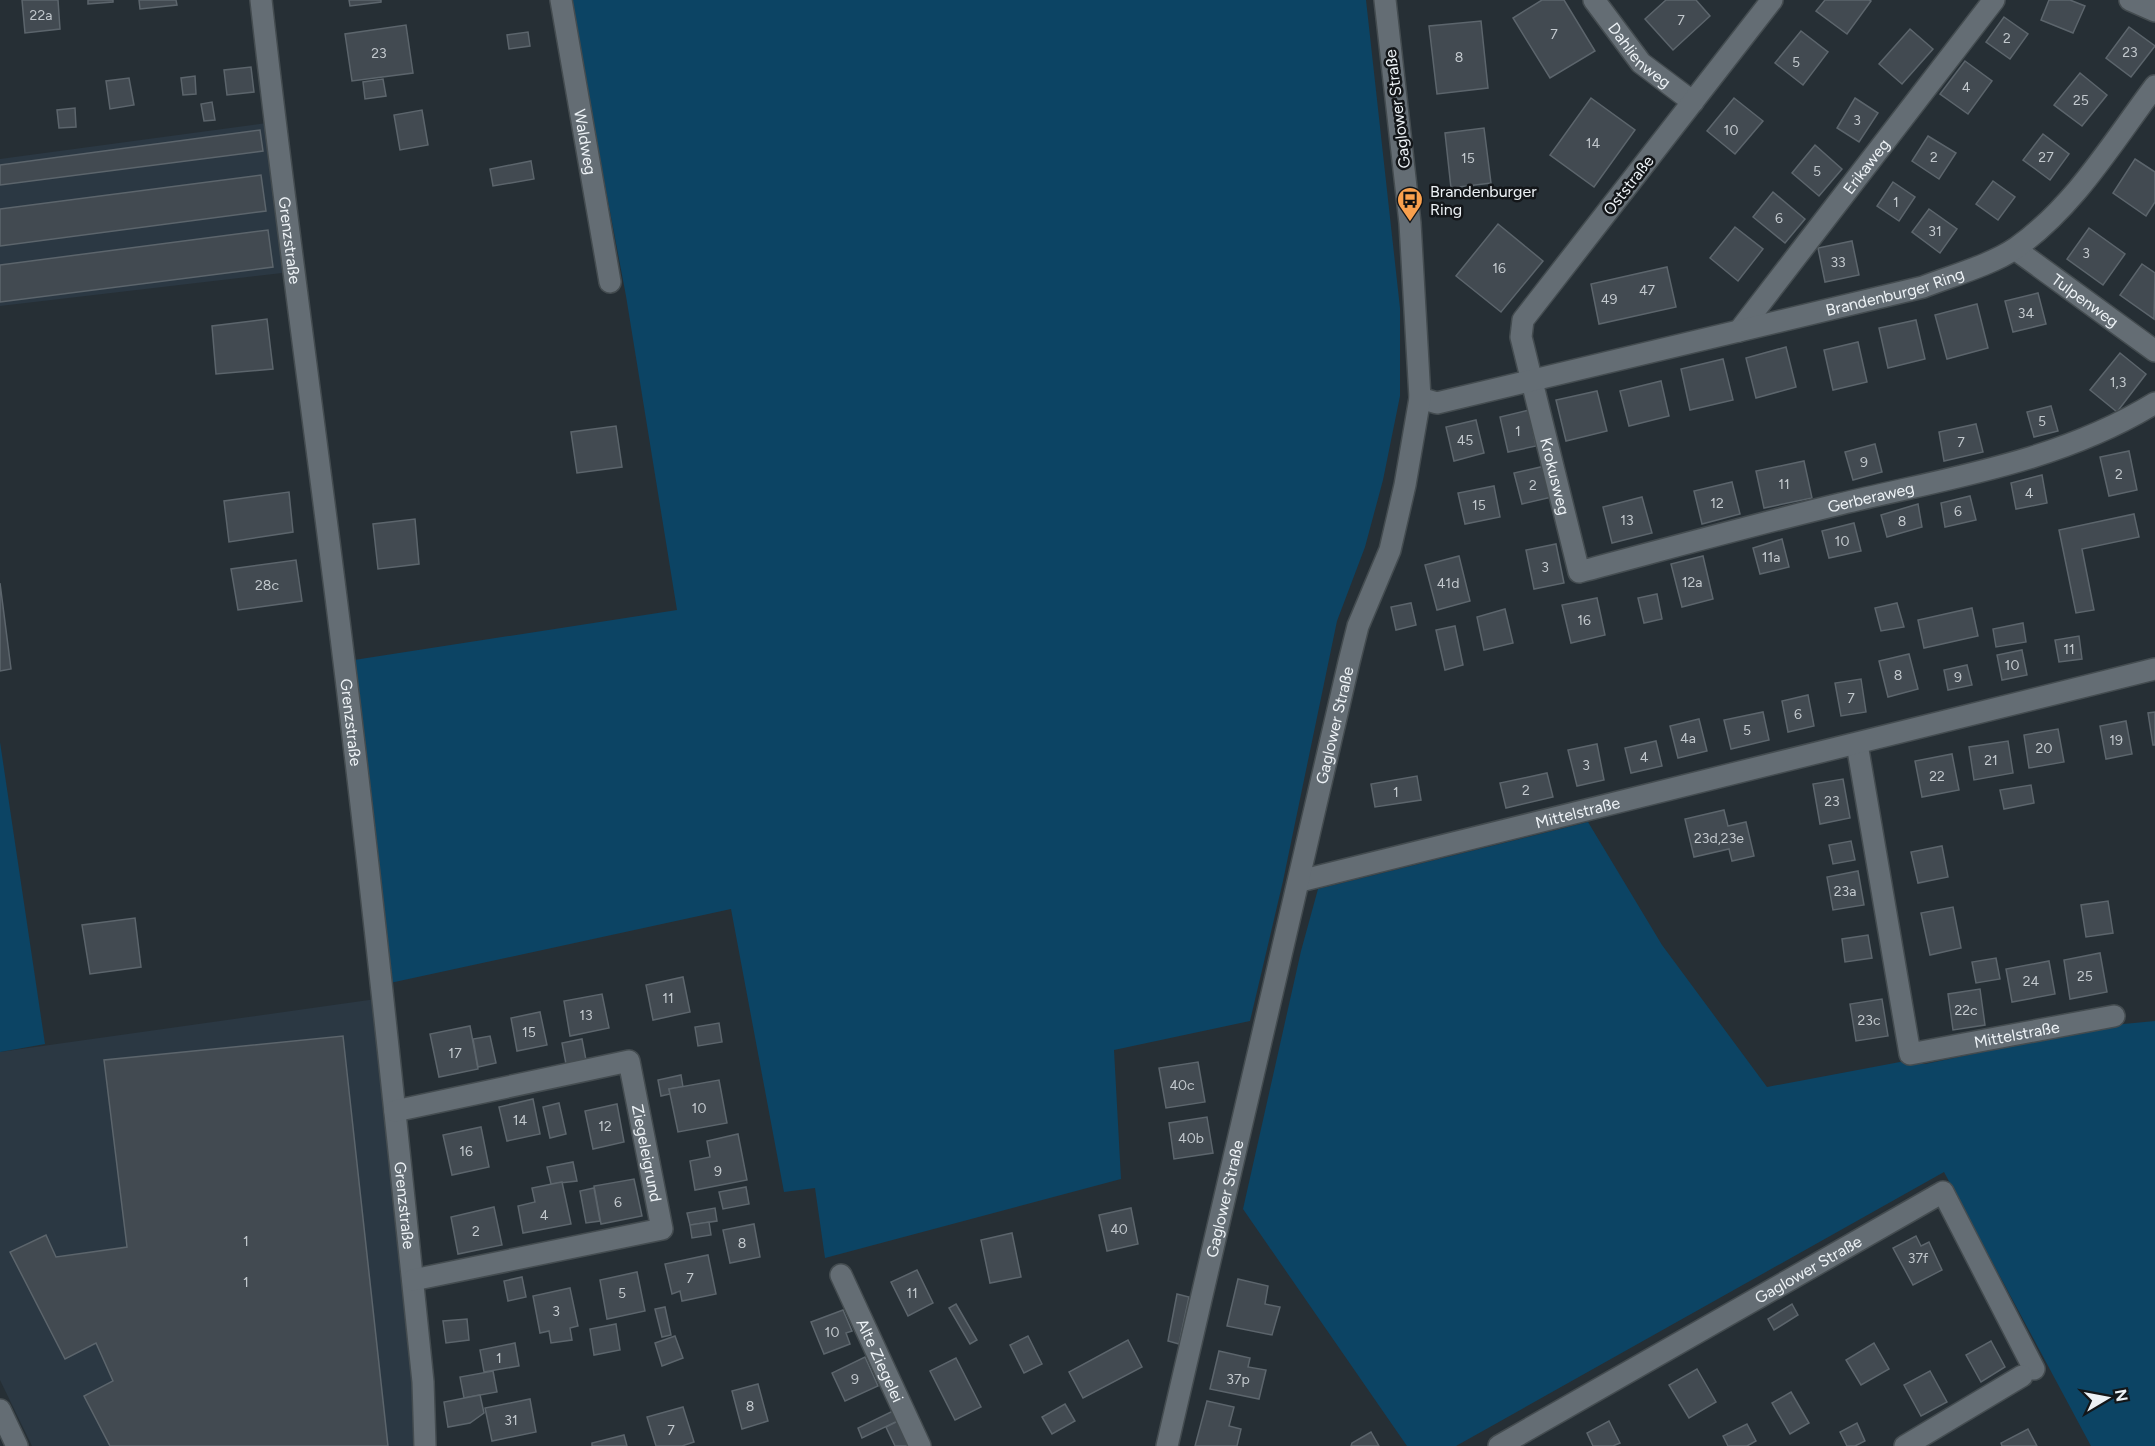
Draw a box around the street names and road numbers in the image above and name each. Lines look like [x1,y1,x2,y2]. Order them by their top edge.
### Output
street label: Dahlienweg [1604,19,1675,92]
street label: Gaglower Straße [1381,48,1414,170]
street label: Waldweg [570,108,600,176]
street label: Erikaweg [1839,135,1894,198]
street label: Oststraße [1599,151,1658,219]
street label: Grenzstraße [274,195,304,285]
street label: Brandenburger Ring [1824,264,1967,320]
street label: Tulpenweg [2048,270,2122,331]
street label: Krokusweg [1536,436,1574,517]
street label: Gerberaweg [1826,478,1916,517]
street label: Gaglower Straße [1312,664,1358,786]
street label: Grenzstraße [336,678,366,767]
street label: Mittelstraße [1533,793,1622,832]
street label: Mittelstraße [1972,1017,2061,1052]
street label: Ziegeleigrund [628,1103,665,1203]
street label: Gaglower Straße [1202,1138,1248,1259]
street label: Grenzstraße [390,1161,418,1250]
street label: Gaglower Straße [1751,1231,1865,1308]
street label: Alte Ziegelei [852,1316,907,1405]

